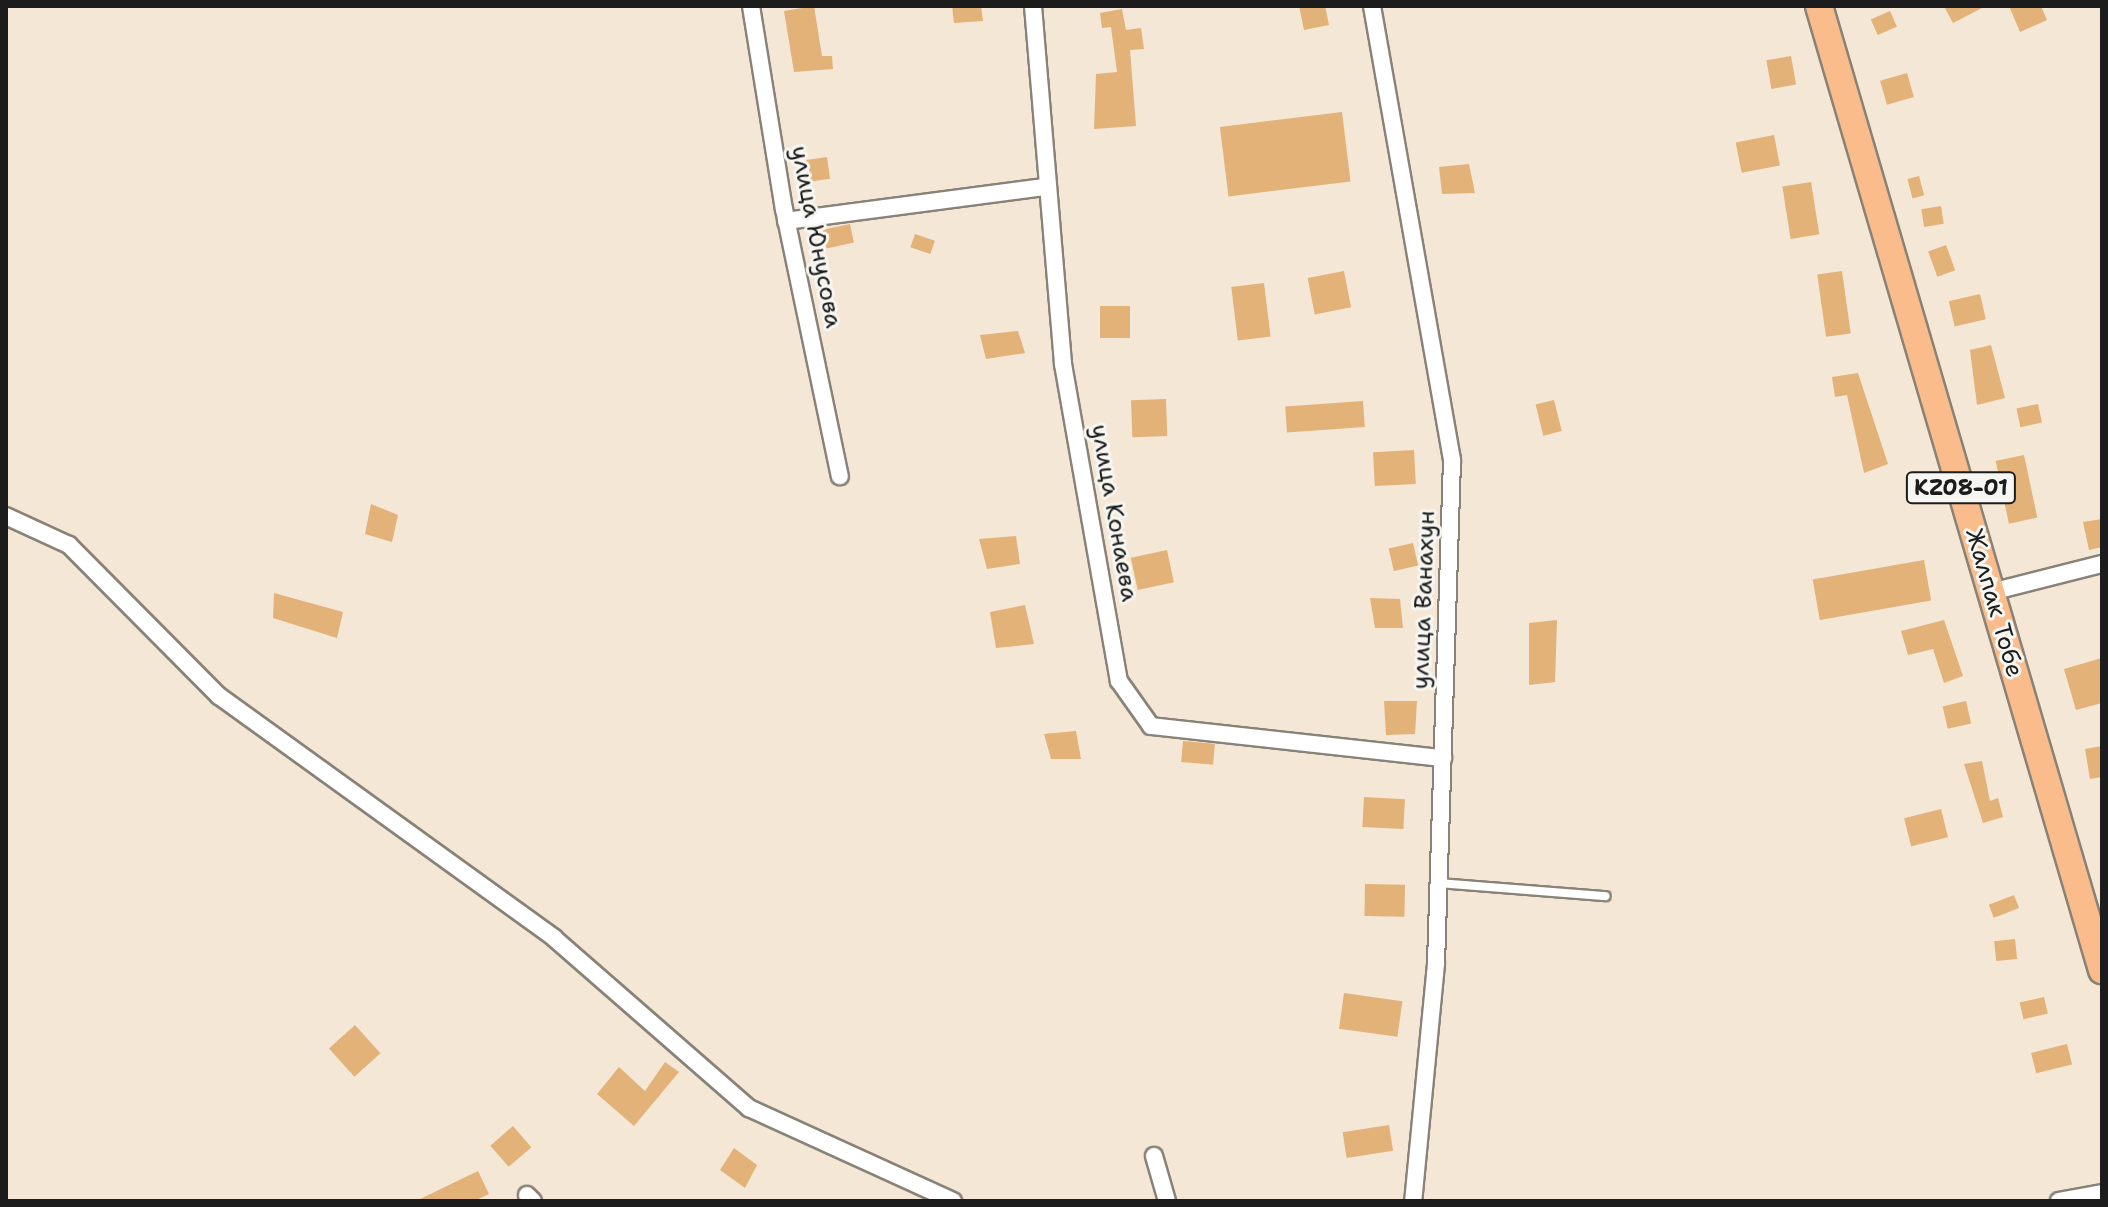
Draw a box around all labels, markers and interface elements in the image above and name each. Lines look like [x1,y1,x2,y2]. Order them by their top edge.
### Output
street label: улица Юнусова [784,143,848,331]
street label: улица Конаева [1084,422,1144,604]
road number: KZ08-01 [1905,470,2017,506]
street label: улица Ванахун [1406,510,1442,690]
street label: Жалпак Тобе [1959,525,2029,681]

